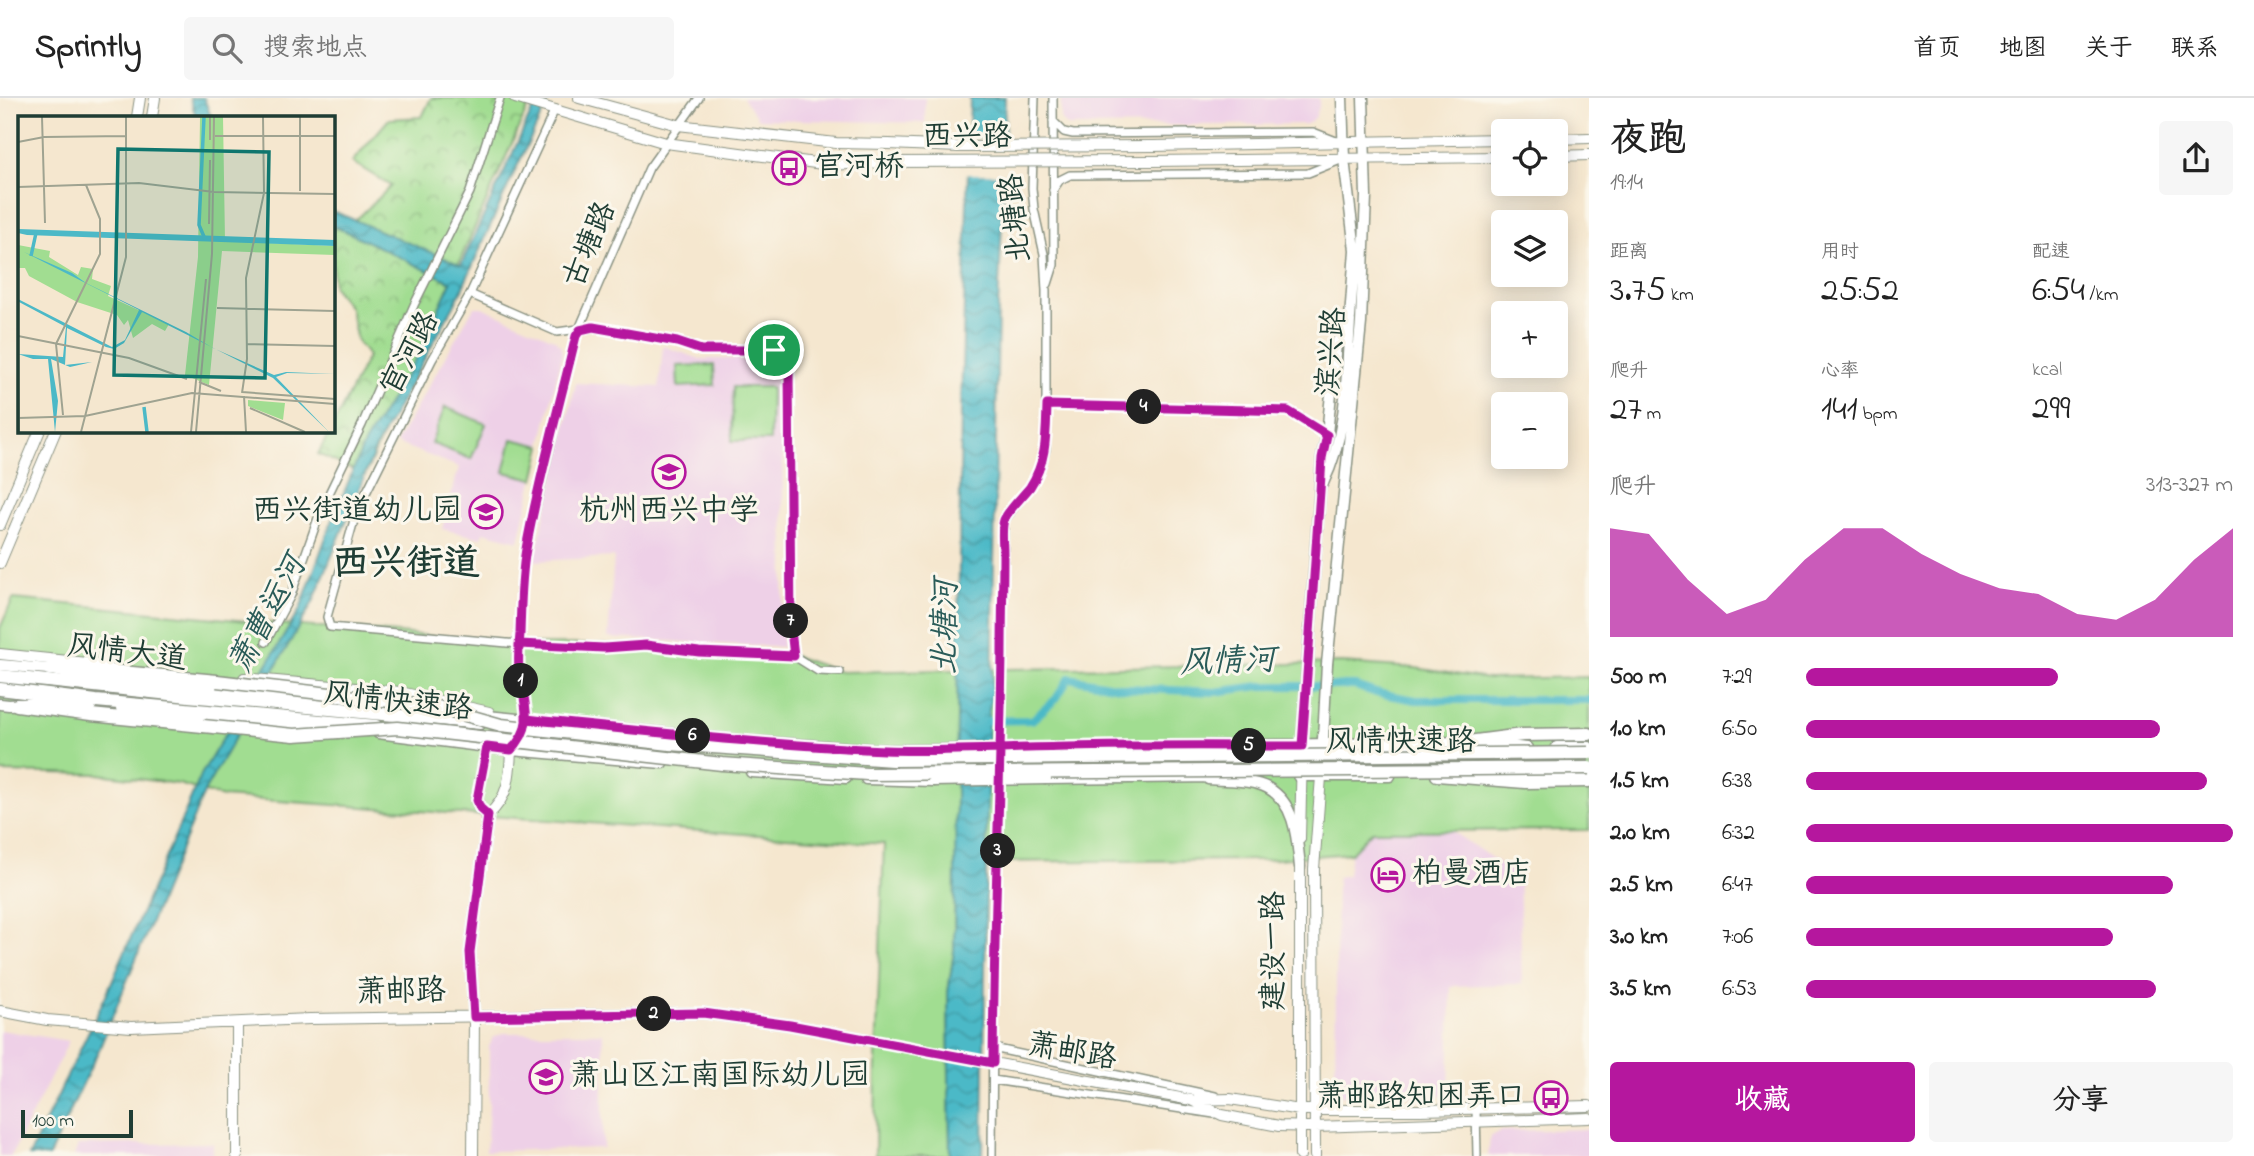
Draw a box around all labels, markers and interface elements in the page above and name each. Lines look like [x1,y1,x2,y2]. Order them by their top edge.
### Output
search box [184,17,674,80]
text: Sprintly [35,24,142,72]
icon: search [208,29,246,67]
text: 搜索地点 [264,30,368,68]
text: 首页 [1913,32,1961,67]
text: 地图 [1999,32,2047,67]
text: 关于 [2085,32,2133,67]
text: 联系 [2171,32,2219,67]
text: 夜跑 [1610,113,1686,169]
inset map [18,116,334,432]
street label: 西兴路 [922,116,1012,160]
map controls [1491,119,1568,469]
button: locate [1491,119,1568,196]
button: share [2159,121,2233,195]
place label: 官河桥 [814,146,904,190]
bus stop icon: 官河桥 [770,149,808,187]
text: 19:14 [1610,167,1643,200]
street label: 北塘路 [990,171,1044,265]
street label: 古塘路 [553,195,629,295]
button: layers [1491,210,1568,287]
text: 距离 [1610,239,1648,266]
text: 用时 [1821,239,1859,266]
text: 配速 [2032,239,2070,266]
text: 3.75 [1610,266,1666,317]
text: 25:52 [1821,266,1899,317]
text: 6:54 [2032,266,2085,317]
text: km [1666,282,1694,309]
text: /km [2085,282,2119,309]
button: + [1491,301,1568,378]
street label: 官河路 [370,304,452,404]
street label: 滨兴路 [1307,305,1359,399]
pin [744,320,804,380]
icon: arrive [755,331,793,369]
text: kcal [2032,357,2062,384]
text: 爬升 [1610,358,1648,385]
text: 心率 [1821,358,1859,385]
text: 299 [2032,384,2070,435]
text: 27 [1610,385,1642,436]
text: 141 [1821,385,1858,436]
pin: 4 [1126,390,1162,424]
button: − [1491,392,1568,469]
text: 4 [1140,393,1147,420]
text: m [1642,401,1661,428]
text: bpm [1858,401,1898,428]
school or university icon: 杭州西兴中学 [650,453,688,491]
text: 313–327 m [2146,469,2233,502]
text: 爬升 [1610,471,1656,504]
place label: 西兴街道幼儿园 [252,490,462,534]
place label: 杭州西兴中学 [579,490,759,534]
school or university icon: 西兴街道幼儿园 [467,493,505,531]
district label: 西兴街道 [332,538,480,592]
water label: 萧曹运河 [218,543,322,683]
water label: 北塘河 [923,574,971,675]
pin: 7 [774,603,808,638]
text: 7 [787,607,794,634]
street label: 风情大道 [65,625,189,683]
water label: 风情河 [1179,638,1282,688]
text: 500 m [1610,661,1667,694]
text: 7:29 [1722,661,1752,694]
pin: 1 [504,664,538,698]
text: 1 [517,667,524,694]
street label: 风情快速路 [321,673,475,733]
text: 1.0 km [1610,713,1666,746]
text: 6:50 [1722,713,1757,746]
pin: 6 [676,718,710,754]
street label: 风情快速路 [1326,721,1476,765]
text: 6 [688,722,697,749]
pin: 5 [1232,728,1266,764]
text: 5 [1243,732,1254,759]
text: 1.5 km [1610,765,1669,798]
text: 6:38 [1722,765,1752,798]
text: 2.0 km [1610,817,1670,850]
text: 6:32 [1722,817,1755,850]
pin: 3 [981,834,1016,868]
text: 3 [994,837,1001,864]
place label: 柏曼酒店 [1412,853,1532,897]
hotel icon: 柏曼酒店 [1369,856,1407,894]
text: 2.5 km [1610,869,1673,902]
text: 6:47 [1722,869,1753,902]
street label: 建设一路 [1253,891,1297,1011]
text: 3.0 km [1610,921,1668,954]
text: 7:06 [1722,921,1754,954]
street label: 萧邮路 [356,970,446,1016]
text: 3.5 km [1610,973,1671,1006]
text: 6:53 [1722,973,1757,1006]
pin: 2 [636,996,672,1032]
text: 2 [649,1000,658,1027]
street label: 萧邮路 [1024,1024,1120,1082]
place label: 萧山区江南国际幼儿园 [570,1055,870,1099]
school or university icon: 萧山区江南国际幼儿园 [527,1058,565,1096]
button: 收藏 [1610,1062,1915,1142]
button: 分享 [1929,1062,2233,1142]
place label: 萧邮路知困弄口 [1316,1076,1526,1120]
bus stop icon: 萧邮路知困弄口 [1532,1079,1570,1117]
scale bar [21,1107,133,1139]
text: 100 m [32,1108,74,1135]

